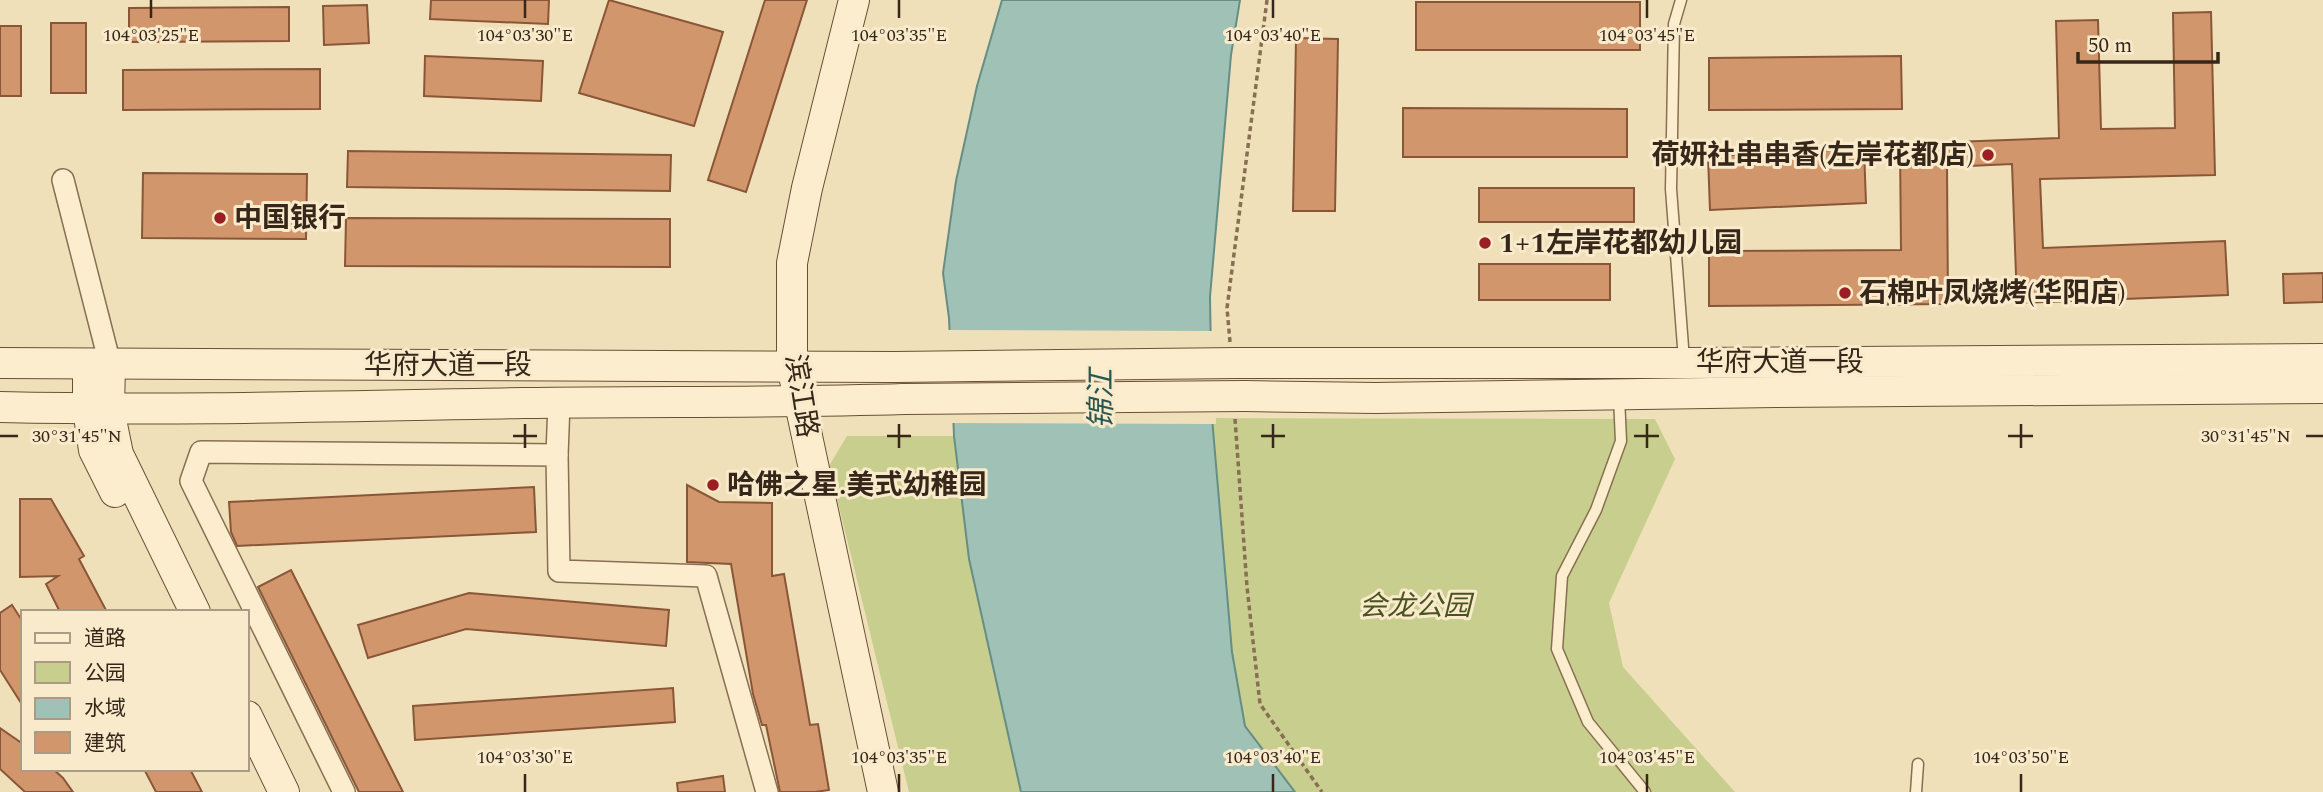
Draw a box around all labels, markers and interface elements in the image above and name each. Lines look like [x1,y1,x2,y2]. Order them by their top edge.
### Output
scale bar [2078,21,2218,65]
text: 104°03'25"E [103,22,199,49]
text: 104°03'30"E [477,22,573,49]
text: 104°03'35"E [851,22,947,49]
text: 104°03'40"E [1225,22,1321,49]
text: 104°03'45"E [1599,22,1695,49]
text: 50 m [2088,30,2132,62]
place label: 荷妍社串串香(左岸花都店) [1651,134,1974,177]
marker: 荷妍社串串香(左岸花都店) [1980,147,1996,163]
place label: 中国银行 [234,197,346,240]
marker: 中国银行 [212,210,228,226]
place label: 1+1左岸花都幼儿园 [1499,222,1742,265]
marker: 1+1左岸花都幼儿园 [1477,235,1493,251]
place label: 石棉叶凤烧烤(华阳店) [1859,272,2126,315]
marker: 石棉叶凤烧烤(华阳店) [1837,285,1853,301]
street label: 华府大道一段 [1696,341,1864,384]
street label: 华府大道一段 [364,344,532,387]
street label: 滨江路 [773,351,829,441]
water label: 锦江 [1079,366,1125,429]
text: 30°31'45"N [32,423,122,450]
text: 30°31'45"N [2201,423,2291,450]
place label: 哈佛之星.美式幼稚园 [727,464,987,507]
marker: 哈佛之星.美式幼稚园 [705,477,721,493]
park label: 会龙公园 [1359,585,1475,628]
legend [21,610,248,771]
text: 道路 [84,623,126,655]
text: 公园 [84,658,126,690]
text: 水域 [84,693,126,725]
text: 建筑 [84,728,126,760]
text: 104°03'30"E [477,744,573,771]
text: 104°03'35"E [851,744,947,771]
text: 104°03'40"E [1225,744,1321,771]
text: 104°03'45"E [1599,744,1695,771]
text: 104°03'50"E [1973,744,2069,771]

